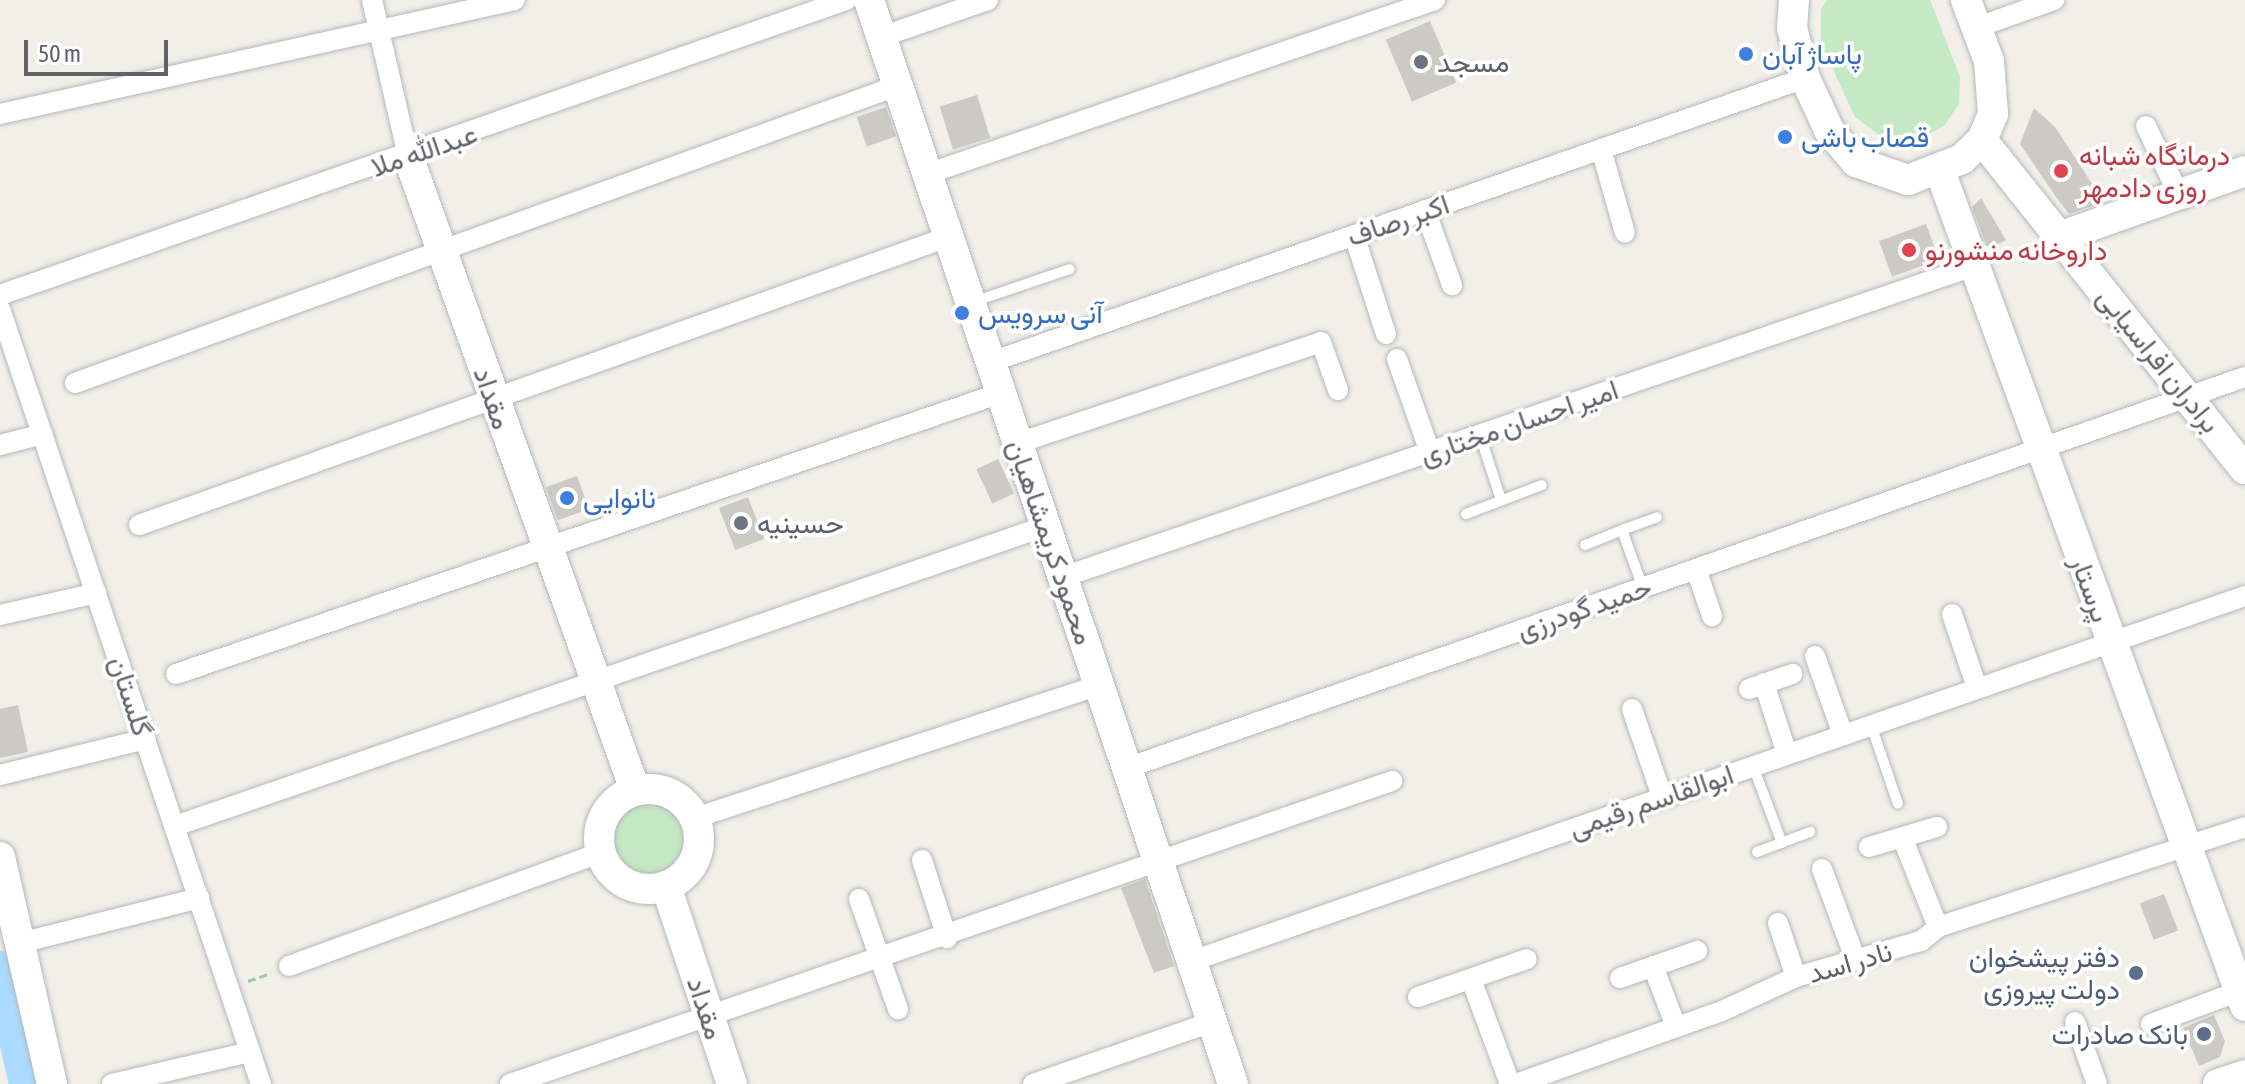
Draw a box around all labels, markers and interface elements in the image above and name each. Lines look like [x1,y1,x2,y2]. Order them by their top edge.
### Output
scale bar [28,24,172,74]
place label: پاساژ آبان [1762,37,1862,71]
text: 50 m [38,40,81,67]
place label: مسجد [1437,45,1510,79]
marker: پاساژ آبان [1737,45,1755,63]
marker: مسجد [1412,53,1430,71]
street label: عبدالله ملا [366,116,482,184]
place label: قصاب باشی [1801,120,1929,154]
marker: قصاب باشی [1776,128,1794,146]
place label: درمانگاه شبانه روزی دادمهر [2079,138,2230,204]
marker: درمانگاه شبانه روزی دادمهر [2050,160,2072,182]
street label: اکبر رصاف [1343,187,1453,253]
place label: داروخانه منشورنو [1925,233,2108,267]
marker: داروخانه منشورنو [1900,241,1918,259]
street label: برادران افراسیابی [2090,281,2228,439]
place label: آنی سرویس [978,296,1103,330]
marker: آنی سرویس [953,304,971,322]
street label: مقداد [467,362,519,434]
street label: امیر احسان مختاری [1415,372,1623,472]
street label: محمود کریمشاهیان [1000,435,1102,649]
place label: نانوایی [583,481,656,515]
marker: نانوایی [558,489,576,507]
place label: حسینیه [757,506,844,540]
marker: حسینیه [732,514,750,532]
street label: پرستار [2064,551,2118,627]
street label: حمید گودرزی [1512,569,1656,647]
street label: گلستان [102,652,160,740]
street label: ابوالقاسم رقیمی [1564,757,1738,845]
street label: نادر اسد [1804,934,1896,990]
place label: دفتر پیشخوان دولت پیروزی [1969,940,2120,1006]
marker: دفتر پیشخوان دولت پیروزی [2127,964,2145,982]
street label: مقداد [680,973,732,1043]
place label: بانک صادرات [2051,1017,2188,1051]
marker: بانک صادرات [2195,1025,2213,1043]

